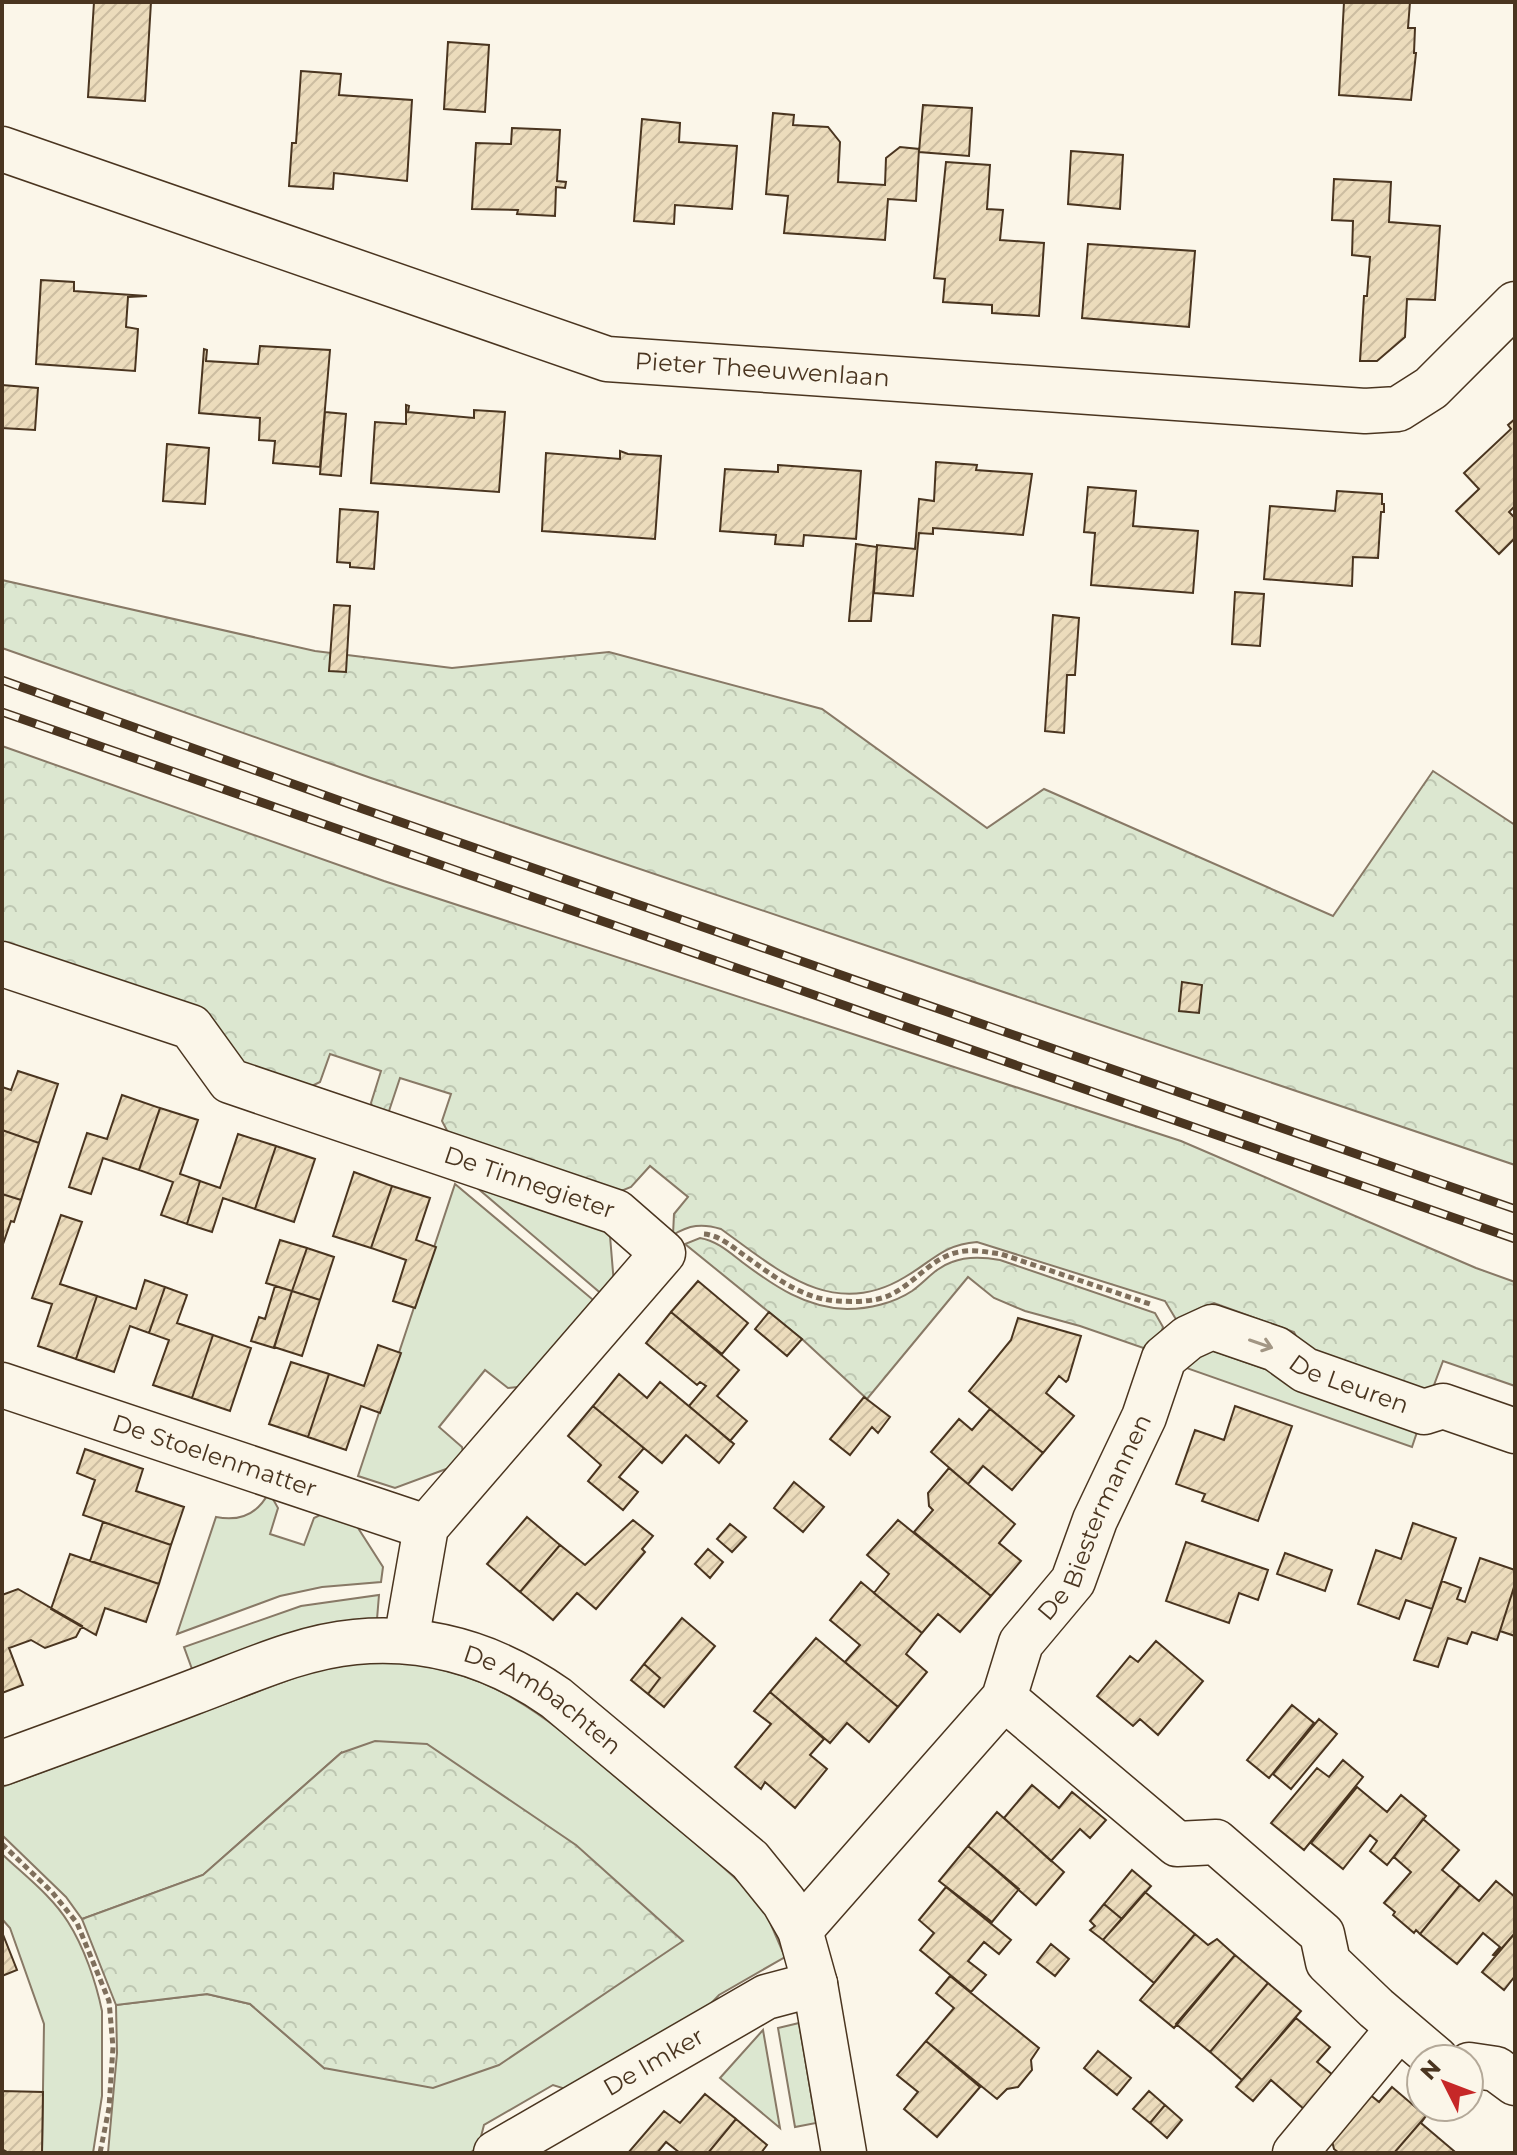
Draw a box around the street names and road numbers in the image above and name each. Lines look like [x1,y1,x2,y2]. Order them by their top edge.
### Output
street label: Pieter Theeuwenlaan [634,346,891,392]
street label: De Tinnegieter [440,1140,619,1225]
street label: De Leuren [1284,1348,1413,1419]
street label: De Stoelenmatter [109,1408,321,1503]
street label: De Biestermannen [1031,1409,1157,1626]
street label: De Ambachten [460,1638,628,1760]
street label: De Imker [598,2021,709,2102]

